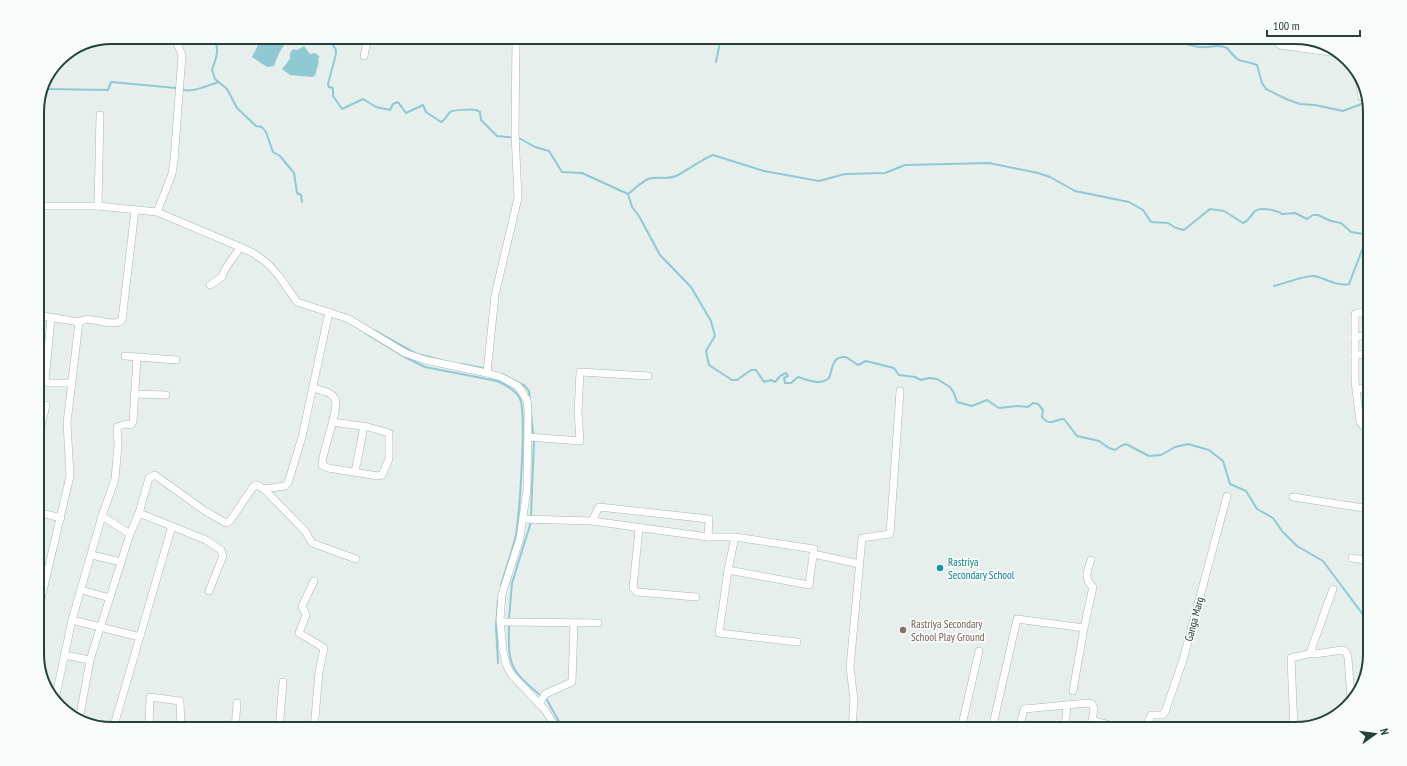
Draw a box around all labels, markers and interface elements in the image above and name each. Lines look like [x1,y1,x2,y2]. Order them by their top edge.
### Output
scale bar [1267,12,1360,38]
text: 100 m [1273,18,1300,33]
place label: Rastriya Secondary School [948,555,1015,582]
marker: Rastriya Secondary School [935,563,945,573]
street label: Ganga Marg [1181,595,1207,643]
place label: Rastriya Secondary School Play Ground [911,617,985,644]
marker: Rastriya Secondary School Play Ground [898,625,908,635]
north arrow [1355,714,1395,754]
text: N [1377,727,1392,736]

